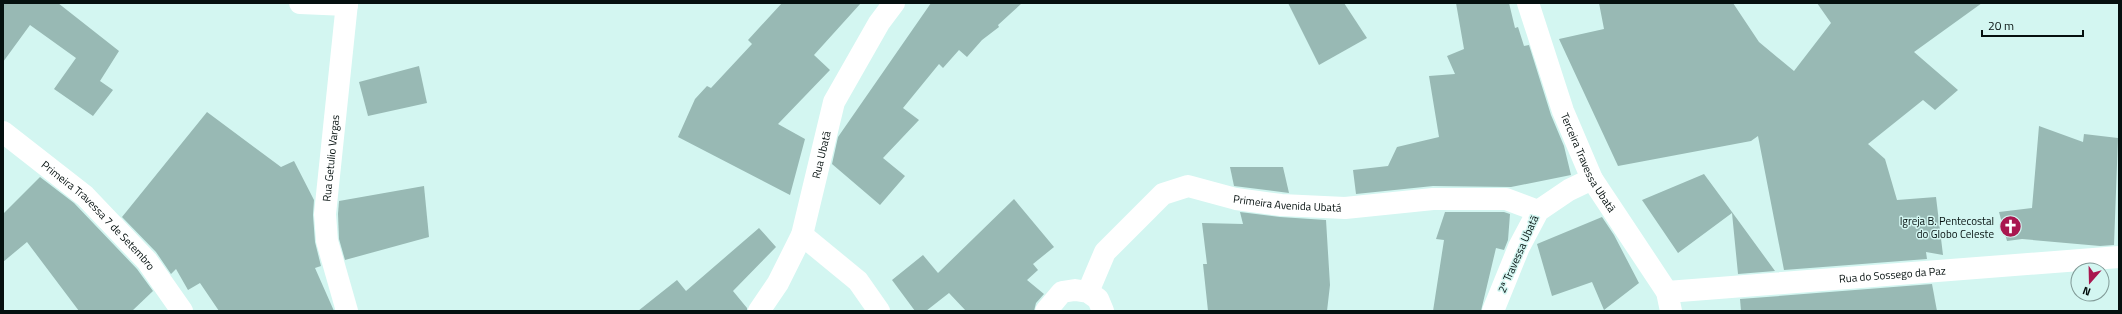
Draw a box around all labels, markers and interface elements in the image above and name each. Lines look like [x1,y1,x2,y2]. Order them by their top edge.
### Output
scale bar [1982,12,2083,38]
text: 20 m [1988,16,2014,35]
street label: Terceira Travessa Ubatã [1557,110,1620,216]
street label: Rua Getulio Vargas [318,114,343,202]
street label: Rua Ubatã [808,129,835,180]
street label: Primeira Travessa 7 de Setembro [38,157,159,274]
street label: Primeira Avenida Ubatá [1232,191,1342,216]
street label: 2ª Travessa Ubatã [1494,212,1543,295]
place label: Igreja B. Pentecostal do Globo Celeste [1900,213,1994,242]
church icon: Igreja B. Pentecostal do Globo Celeste [1997,214,2023,240]
street label: Rua do Sossego da Paz [1838,262,1946,287]
north arrow [2070,262,2110,302]
text: N [2080,283,2093,300]

